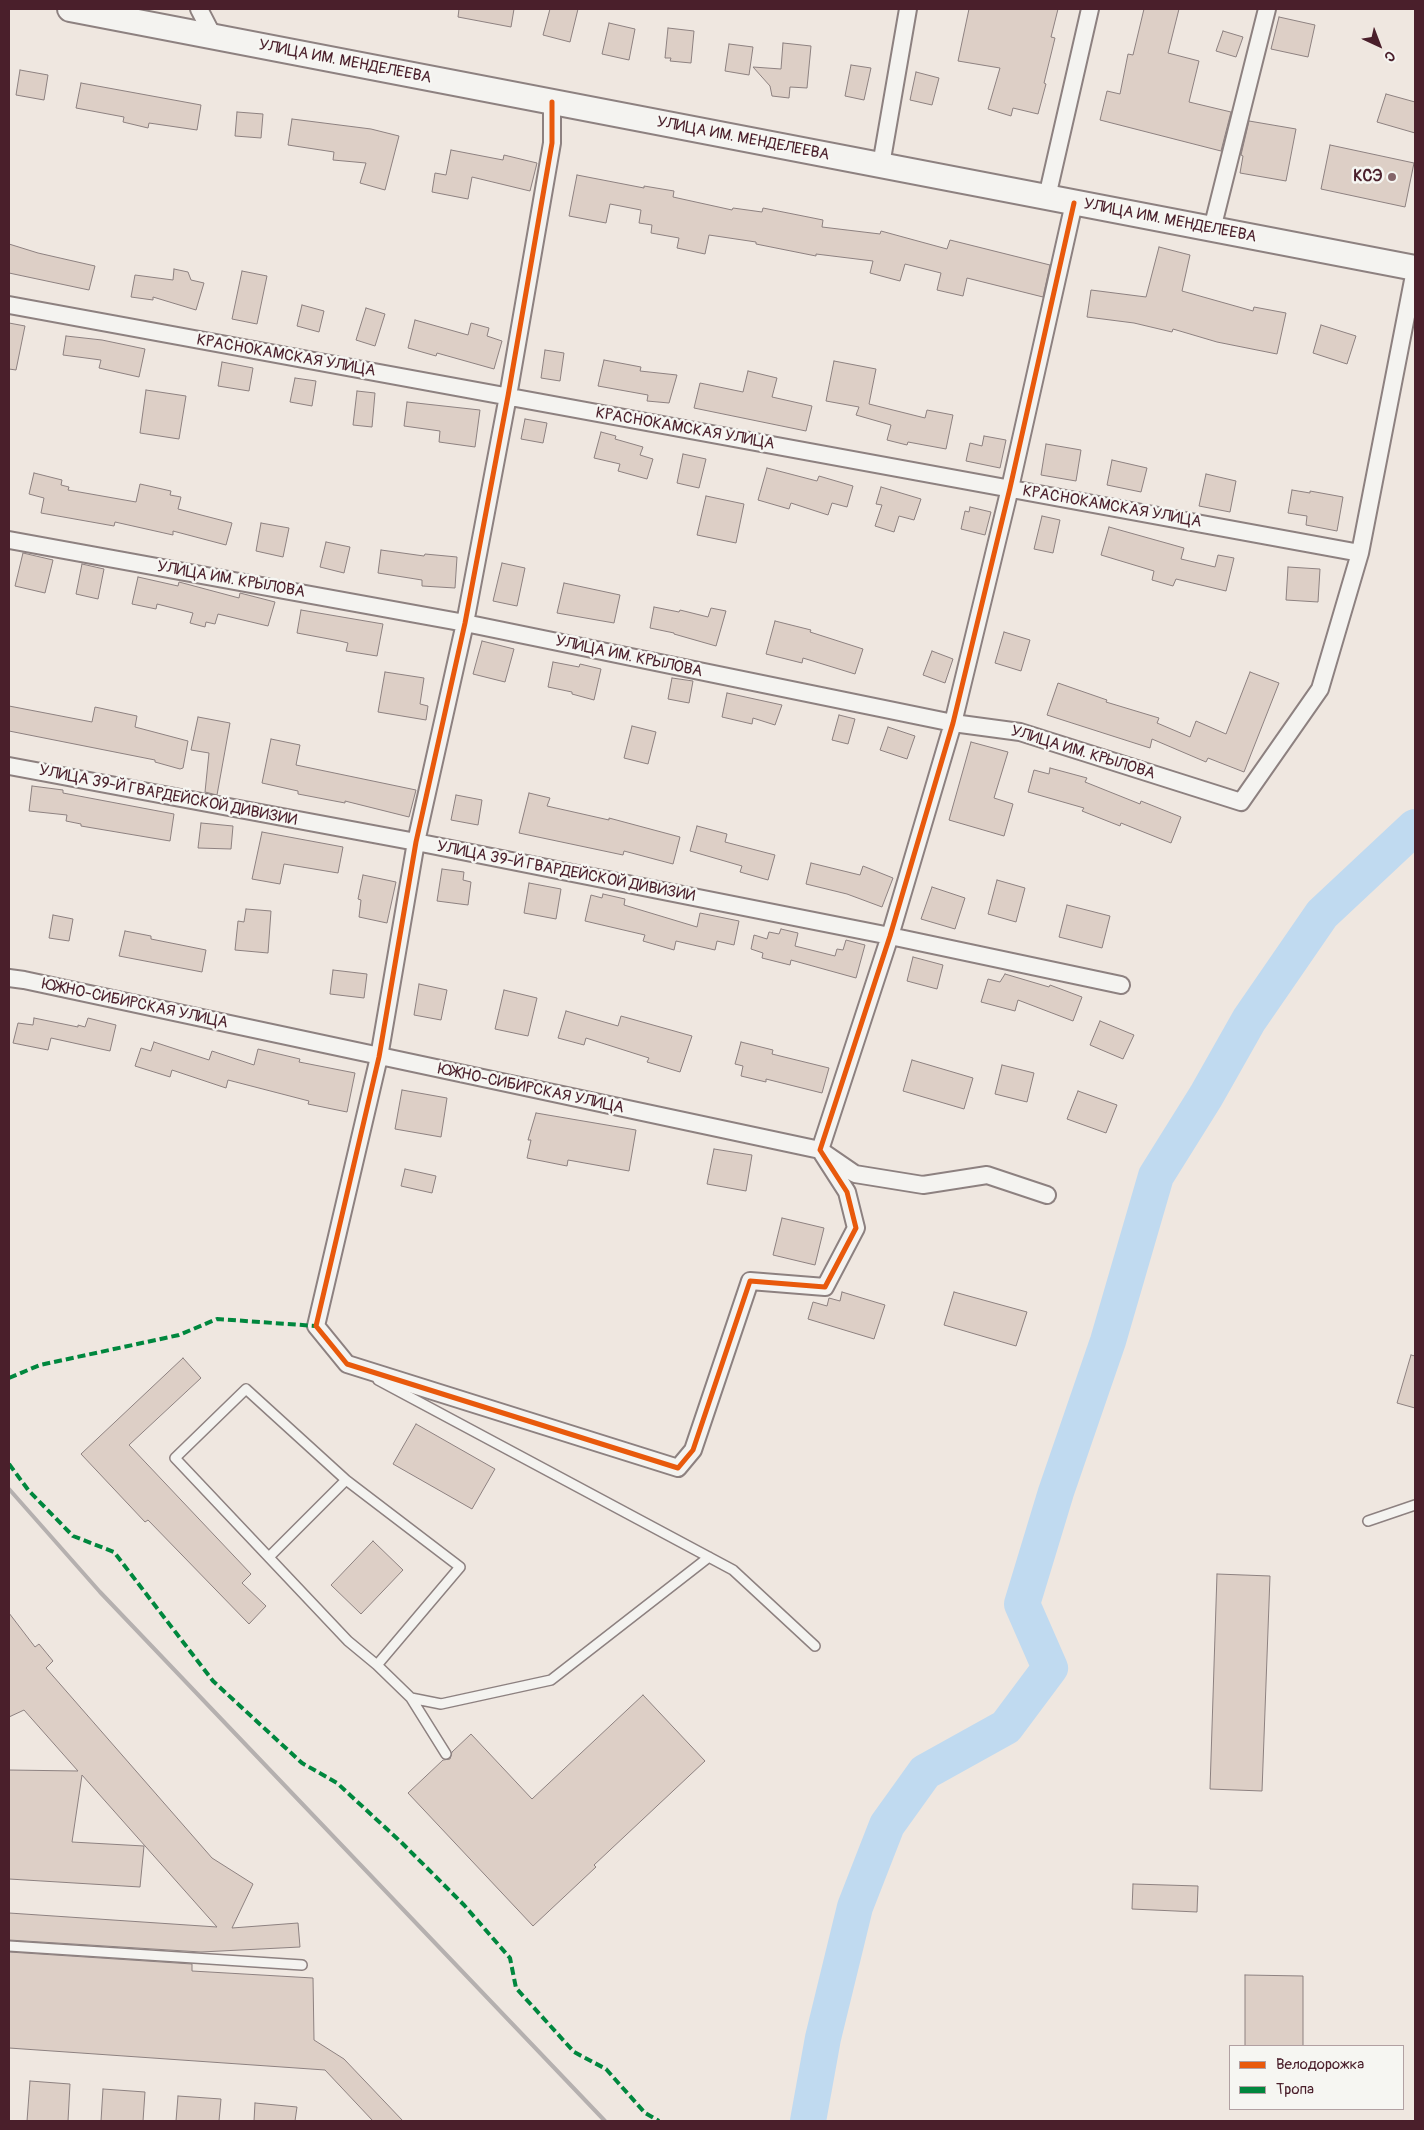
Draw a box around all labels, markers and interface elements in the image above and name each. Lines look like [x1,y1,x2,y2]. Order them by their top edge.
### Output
north arrow [1354,20,1404,70]
street label: УЛИЦА ИМ. МЕНДЕЛЕЕВА [257,36,433,88]
text: С [1381,47,1399,65]
street label: УЛИЦА ИМ. МЕНДЕЛЕЕВА [655,113,831,165]
place label: КСЭ [1353,167,1382,187]
marker: КСЭ [1386,171,1398,183]
street label: УЛИЦА ИМ. МЕНДЕЛЕЕВА [1082,195,1258,247]
street label: КРАСНОКАМСКАЯ УЛИЦА [195,331,377,381]
street label: КРАСНОКАМСКАЯ УЛИЦА [594,404,776,454]
street label: КРАСНОКАМСКАЯ УЛИЦА [1021,482,1203,532]
street label: УЛИЦА ИМ. КРЫЛОВА [155,558,307,602]
street label: УЛИЦА ИМ. КРЫЛОВА [554,632,704,682]
street label: УЛИЦА ИМ. КРЫЛОВА [1008,722,1158,784]
street label: УЛИЦА 39-Й ГВАРДЕЙСКОЙ ДИВИЗИИ [37,762,299,830]
street label: УЛИЦА 39-Й ГВАРДЕЙСКОЙ ДИВИЗИИ [435,838,697,906]
street label: ЮЖНО-СИБИРСКАЯ УЛИЦА [40,975,230,1033]
street label: ЮЖНО-СИБИРСКАЯ УЛИЦА [436,1060,626,1118]
legend [1229,2045,1404,2110]
text: Велодорожка [1276,2055,1364,2074]
text: Тропа [1276,2080,1314,2099]

